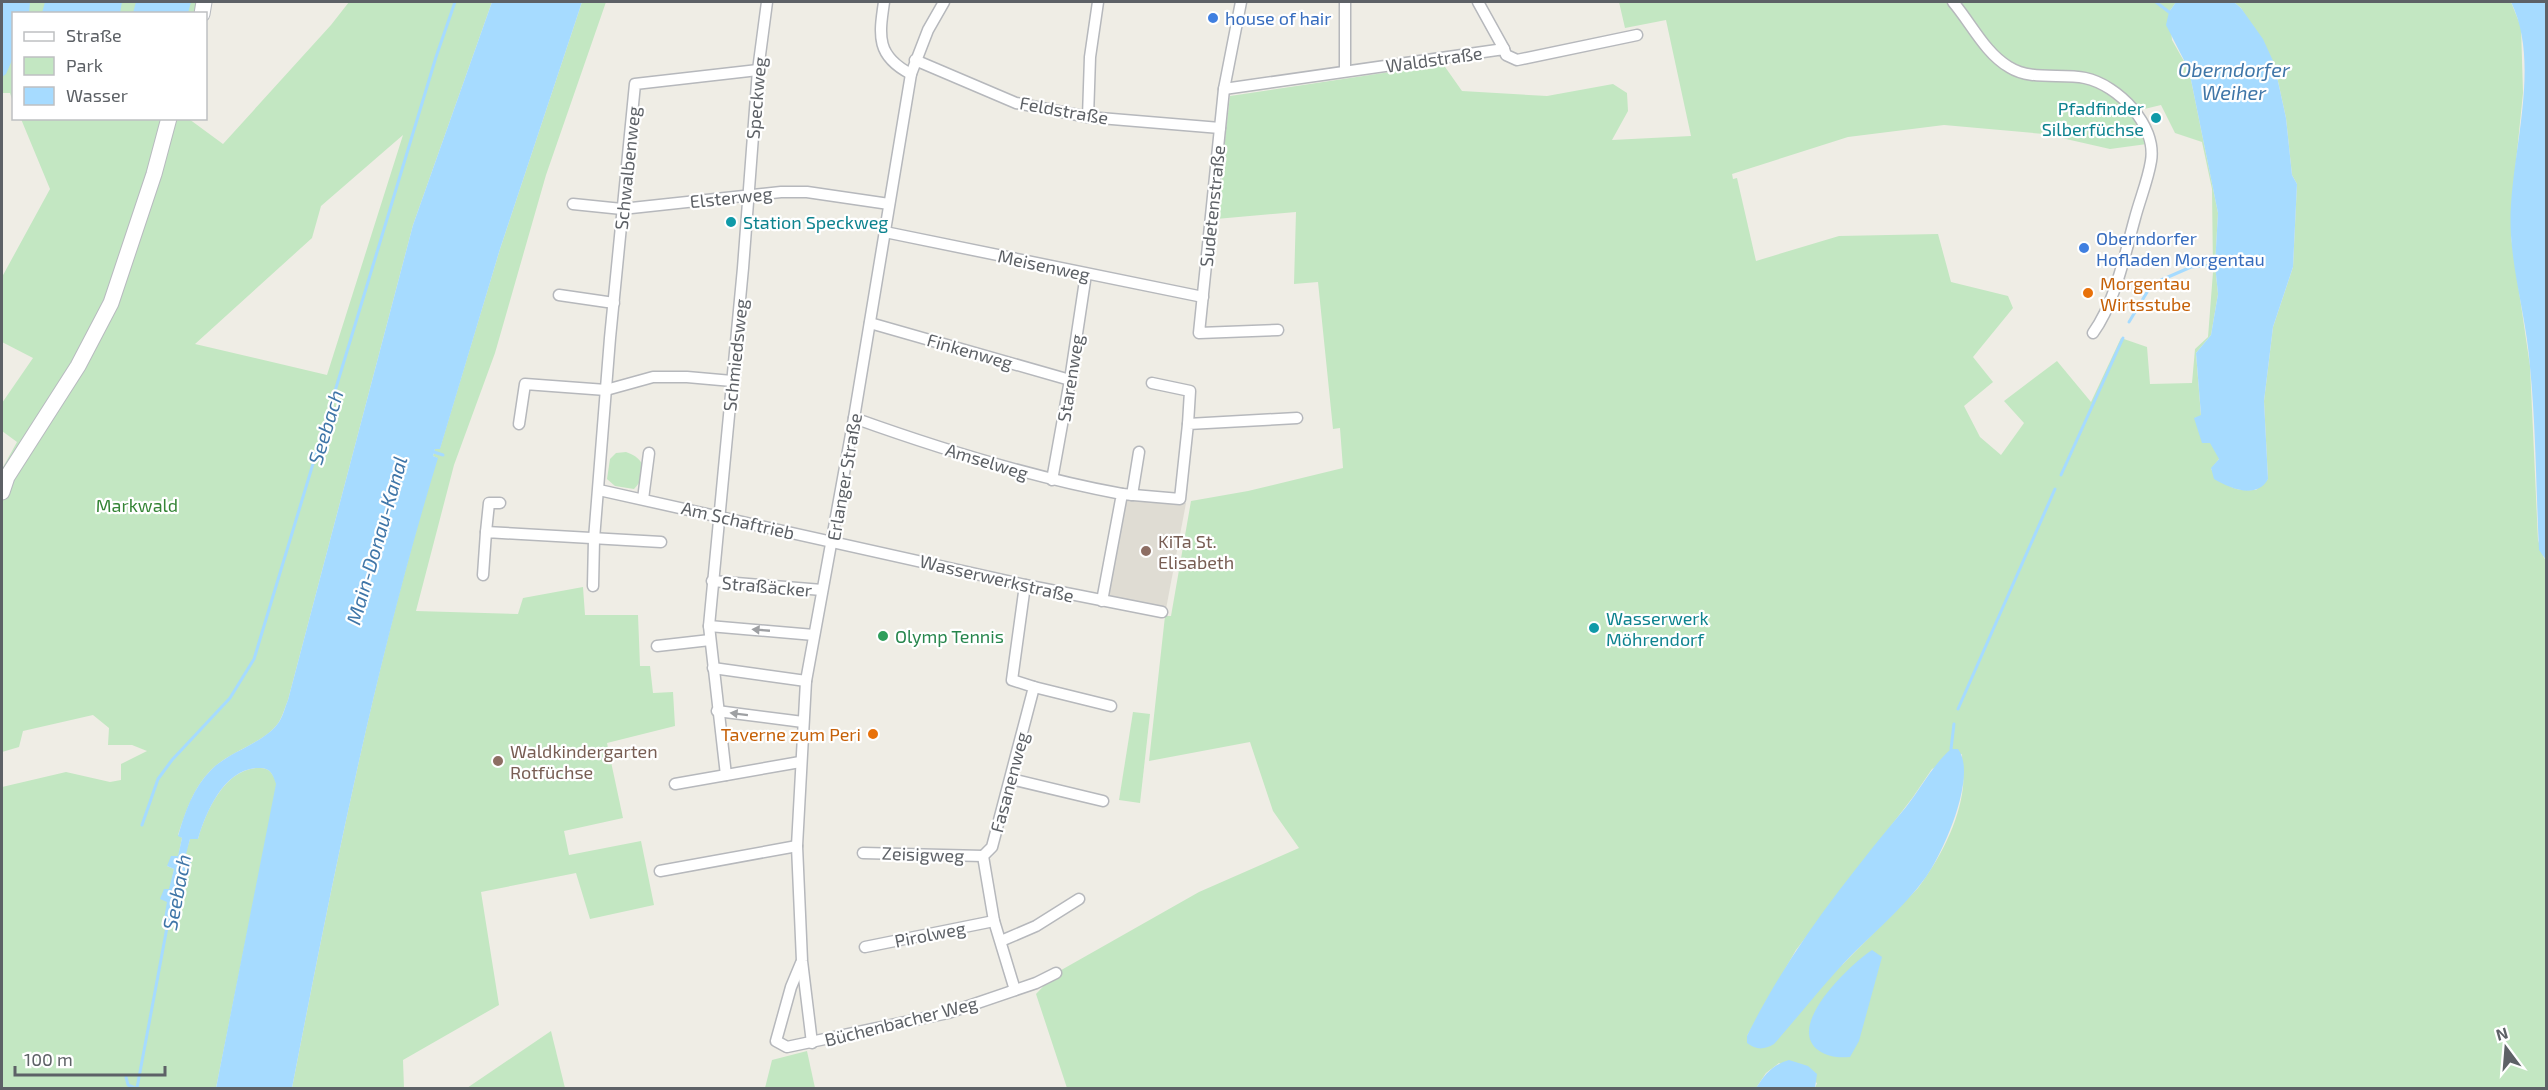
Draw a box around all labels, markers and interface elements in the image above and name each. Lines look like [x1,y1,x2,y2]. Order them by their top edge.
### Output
place label: house of hair [1225,7,1332,29]
marker: house of hair [1206,11,1220,25]
legend [12,12,207,120]
text: Straße [66,24,122,46]
street label: Waldstraße [1384,41,1484,77]
text: Park [66,54,103,76]
street label: Speckweg [741,56,771,140]
water label: Oberndorfer Weiher [2178,57,2291,104]
text: Wasser [66,84,128,106]
street label: Feldstraße [1018,91,1110,129]
place label: Pfadfinder Silberfüchse [2042,97,2144,140]
street label: Schwalbenweg [610,105,644,231]
marker: Pfadfinder Silberfüchse [2149,111,2163,125]
street label: Sudetenstraße [1195,144,1229,268]
street label: Elsterweg [689,182,773,212]
place label: Station Speckweg [743,211,888,233]
marker: Station Speckweg [724,215,738,229]
place label: Oberndorfer Hofladen Morgentau [2096,227,2265,270]
marker: Oberndorfer Hofladen Morgentau [2077,241,2091,255]
street label: Meisenweg [996,245,1092,285]
place label: Morgentau Wirtsstube [2100,272,2191,315]
marker: Morgentau Wirtsstube [2081,286,2095,300]
street label: Schmiedsweg [718,298,752,412]
street label: Finkenweg [925,328,1015,374]
street label: Starenweg [1052,333,1088,423]
water label: Seebach [302,387,348,467]
street label: Erlanger Straße [822,411,866,543]
street label: Amselweg [943,438,1031,484]
water label: Main-Donau-Kanal [340,453,412,627]
park label: Markwald [96,494,178,516]
street label: Am Schaftrieb [679,496,797,544]
place label: KiTa St. Elisabeth [1158,530,1234,573]
marker: KiTa St. Elisabeth [1139,544,1153,558]
street label: Wasserwerkstraße [918,550,1076,606]
street label: Straßäcker [721,571,813,601]
place label: Wasserwerk Möhrendorf [1606,607,1709,650]
marker: Wasserwerk Möhrendorf [1587,621,1601,635]
one-way arrow [752,625,771,635]
place label: Olymp Tennis [895,625,1004,647]
marker: Olymp Tennis [876,629,890,643]
one-way arrow [730,710,749,719]
place label: Taverne zum Peri [721,723,861,745]
marker: Taverne zum Peri [866,727,880,741]
street label: Fasanenweg [985,729,1033,835]
place label: Waldkindergarten Rotfüchse [510,740,658,783]
marker: Waldkindergarten Rotfüchse [491,754,505,768]
street label: Zeisigweg [881,842,965,866]
water label: Seebach [157,852,195,932]
street label: Pirolweg [893,916,967,952]
street label: Büchenbacher Weg [822,991,980,1051]
north arrow [2476,1018,2536,1078]
text: N [2494,1022,2510,1044]
scale bar [15,1039,165,1077]
text: 100 m [24,1048,73,1070]

